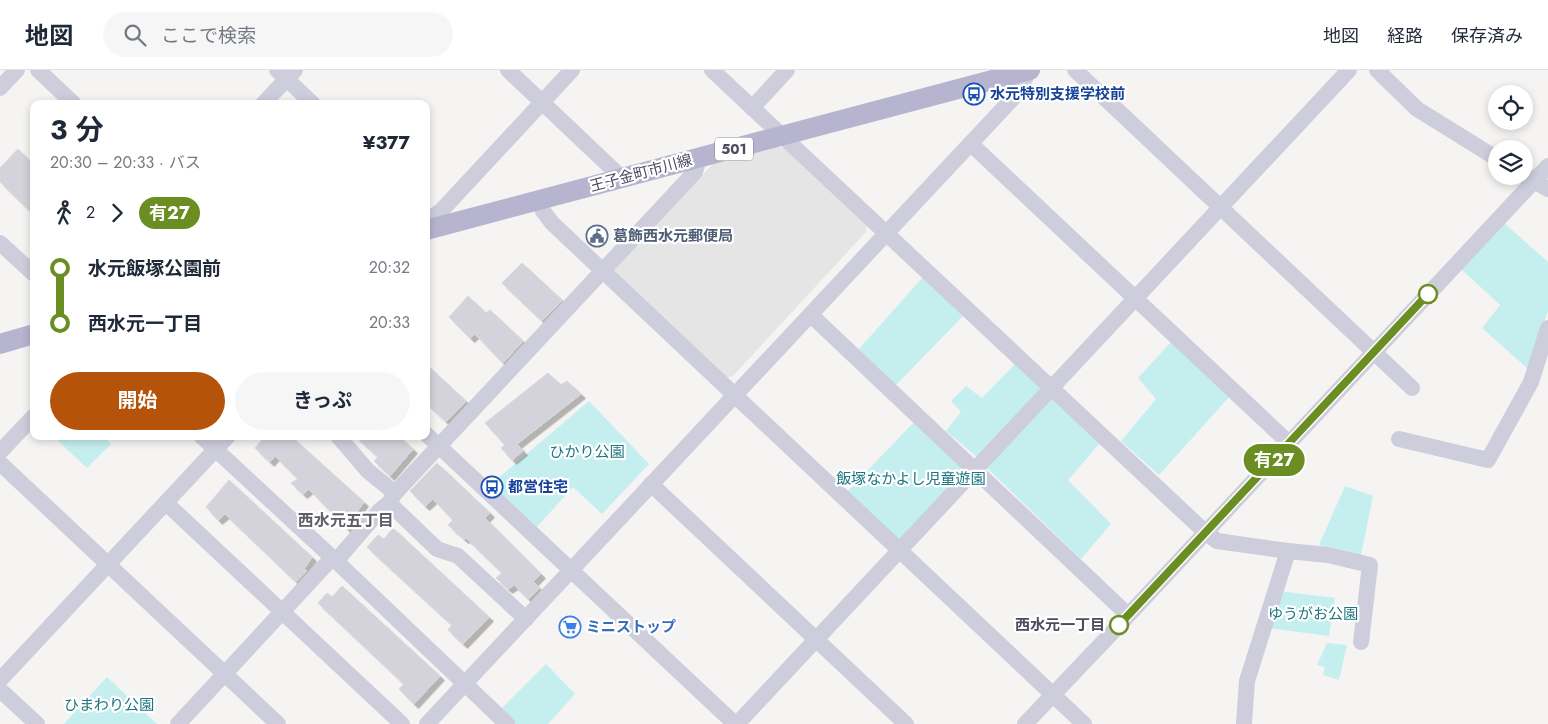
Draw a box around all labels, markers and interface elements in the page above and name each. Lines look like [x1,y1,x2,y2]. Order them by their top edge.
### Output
search box [103,12,453,57]
text: 地図 [25,18,73,53]
icon: search [121,21,149,49]
text: ここで検索 [161,22,256,49]
text: 地図 [1323,23,1359,49]
text: 経路 [1387,23,1423,49]
text: 保存済み [1451,23,1523,49]
bus stop icon: 水元特別支援学校前 [962,82,986,106]
place label: 水元特別支援学校前 [990,83,1125,105]
map controls [1488,85,1533,185]
button: locate [1488,85,1533,130]
text: 3 分 [50,109,104,150]
text: ¥377 [363,129,410,156]
road number: 501 [715,138,753,160]
button: layers [1488,140,1533,185]
street label: 王子金町市川線 [587,149,695,197]
text: 20:30 – 20:33 · バス [50,151,201,174]
icon: walk [50,199,78,227]
icon: forward [103,199,131,227]
text: 有27 [149,200,190,226]
text: 2 [86,201,95,224]
public building icon: 葛飾西水元郵便局 [585,224,609,248]
place label: 葛飾西水元郵便局 [613,225,733,247]
text: 水元飯塚公園前 [88,255,221,282]
text: 20:32 [369,256,410,279]
unlabelled marker [1418,284,1438,304]
text: 西水元一丁目 [88,310,202,337]
text: 20:33 [369,311,410,334]
button: 開始 [50,372,225,430]
button: きっぷ [235,372,410,430]
park label: ひかり公園 [549,441,625,463]
line badge: 有27 [1245,444,1303,476]
text: 有27 [1254,447,1294,473]
park label: 飯塚なかよし児童遊園 [836,468,986,490]
bus stop icon: 都営住宅 [480,475,504,499]
place label: 都営住宅 [508,476,568,498]
district label: 西水元五丁目 [298,509,394,532]
park label: ゆうがお公園 [1268,603,1358,625]
place label: 西水元一丁目 [1015,614,1105,636]
supermarket icon: ミニストップ [558,615,582,639]
marker: 西水元一丁目 [1109,615,1129,635]
place label: ミニストップ [586,616,676,638]
park label: ひまわり公園 [64,694,154,716]

